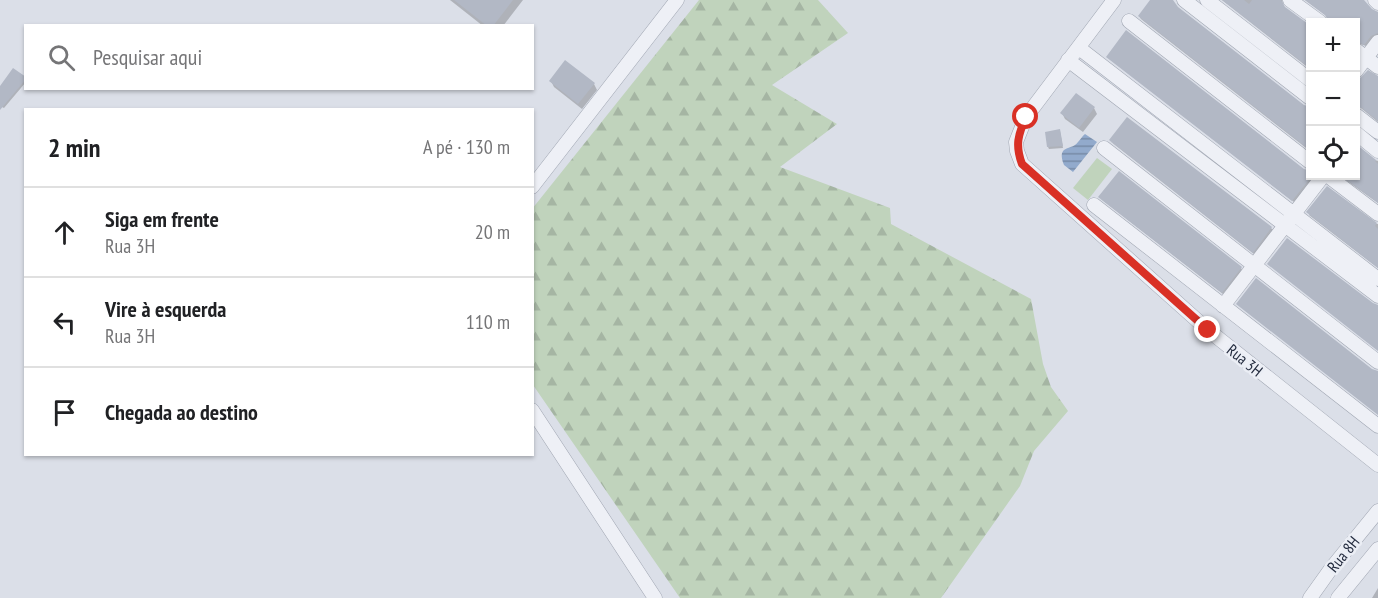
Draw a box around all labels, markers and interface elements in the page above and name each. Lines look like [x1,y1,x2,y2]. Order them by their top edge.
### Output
map controls [1306,18,1360,180]
button: + [1306,18,1360,72]
search box [24,24,534,90]
icon: search [45,41,78,74]
text: Pesquisar aqui [93,43,202,71]
button: − [1306,72,1360,126]
route start [1012,103,1038,129]
button: locate [1306,126,1360,180]
text: 2 min [48,131,101,164]
text: A pé · 130 m [423,134,510,160]
text: Siga em frente [105,205,219,233]
icon: ahead [48,216,81,249]
text: 20 m [475,219,510,245]
text: Rua 3H [105,233,155,259]
text: Vire à esquerda [105,295,226,323]
icon: left [48,306,81,339]
text: 110 m [466,309,510,335]
route end [1194,316,1220,342]
text: Rua 3H [105,323,155,349]
street label: Rua 3H [1223,340,1267,380]
icon: arrive [48,396,81,429]
text: Chegada ao destino [105,398,258,426]
street label: Rua 8H [1323,532,1363,576]

